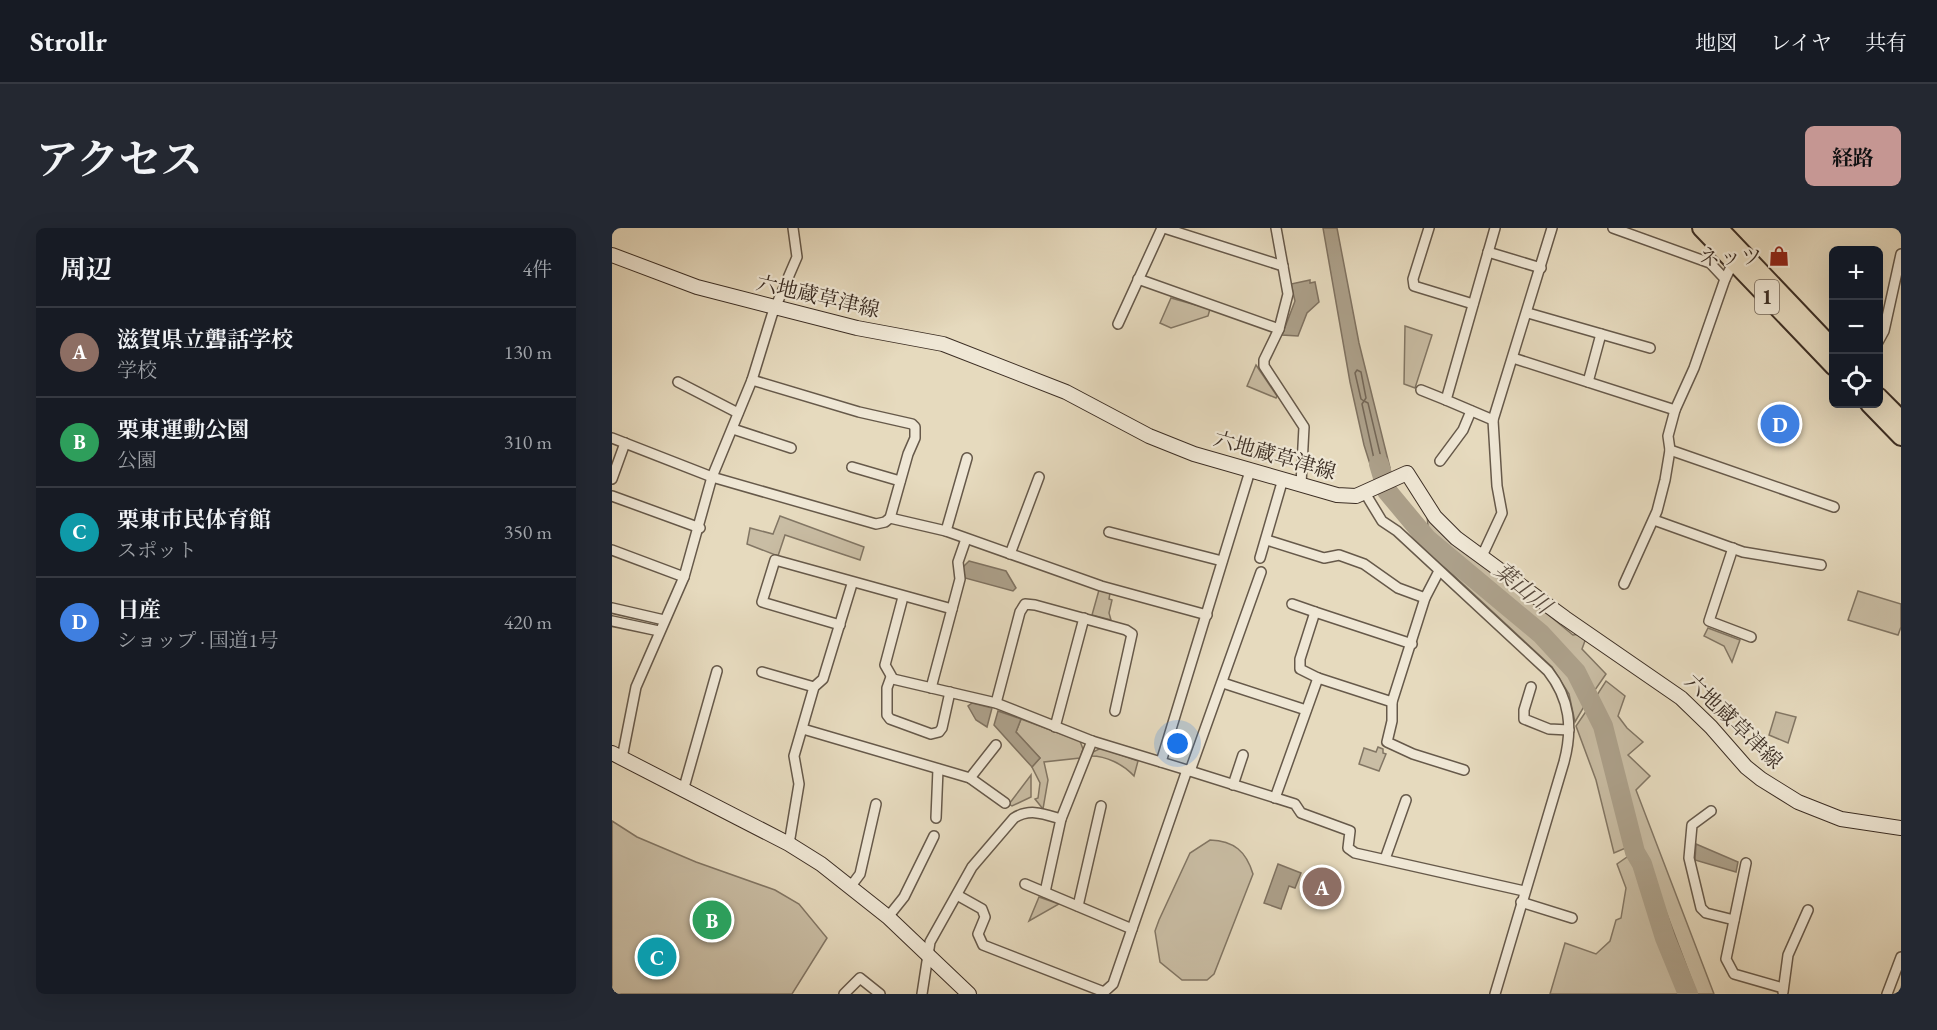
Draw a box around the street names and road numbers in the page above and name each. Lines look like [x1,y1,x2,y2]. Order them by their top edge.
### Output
street label: 六地蔵草津線 [754,269,882,323]
road number: 1 [1755,280,1779,314]
street label: 六地蔵草津線 [1211,425,1339,485]
street label: 六地蔵草津線 [1679,668,1789,774]

